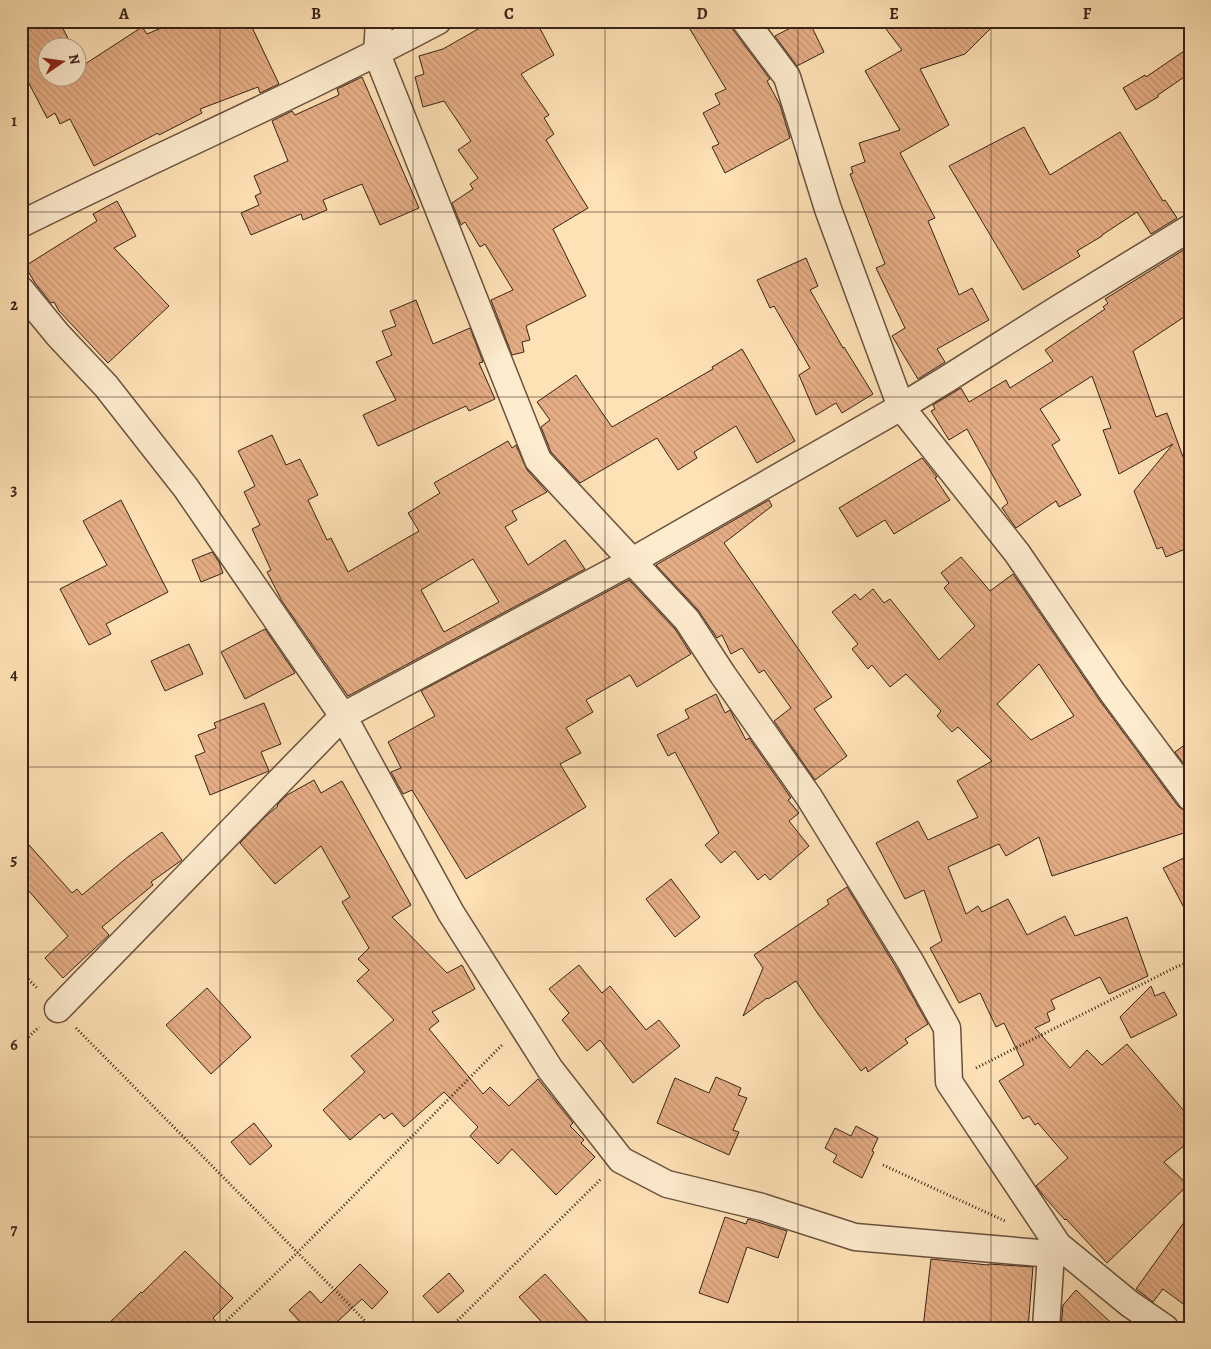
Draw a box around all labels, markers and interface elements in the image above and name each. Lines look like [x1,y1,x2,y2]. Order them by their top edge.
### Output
text: A [118,3,130,25]
text: B [311,3,321,25]
text: C [504,3,514,25]
text: D [696,3,708,25]
text: E [889,3,899,25]
text: F [1083,3,1092,25]
north arrow [38,38,88,88]
text: N [64,52,85,66]
text: 1 [11,110,17,132]
text: 2 [10,294,18,316]
text: 3 [11,479,18,501]
text: 4 [10,664,18,686]
text: 5 [11,849,18,871]
text: 6 [10,1034,18,1056]
text: 7 [11,1219,18,1241]

